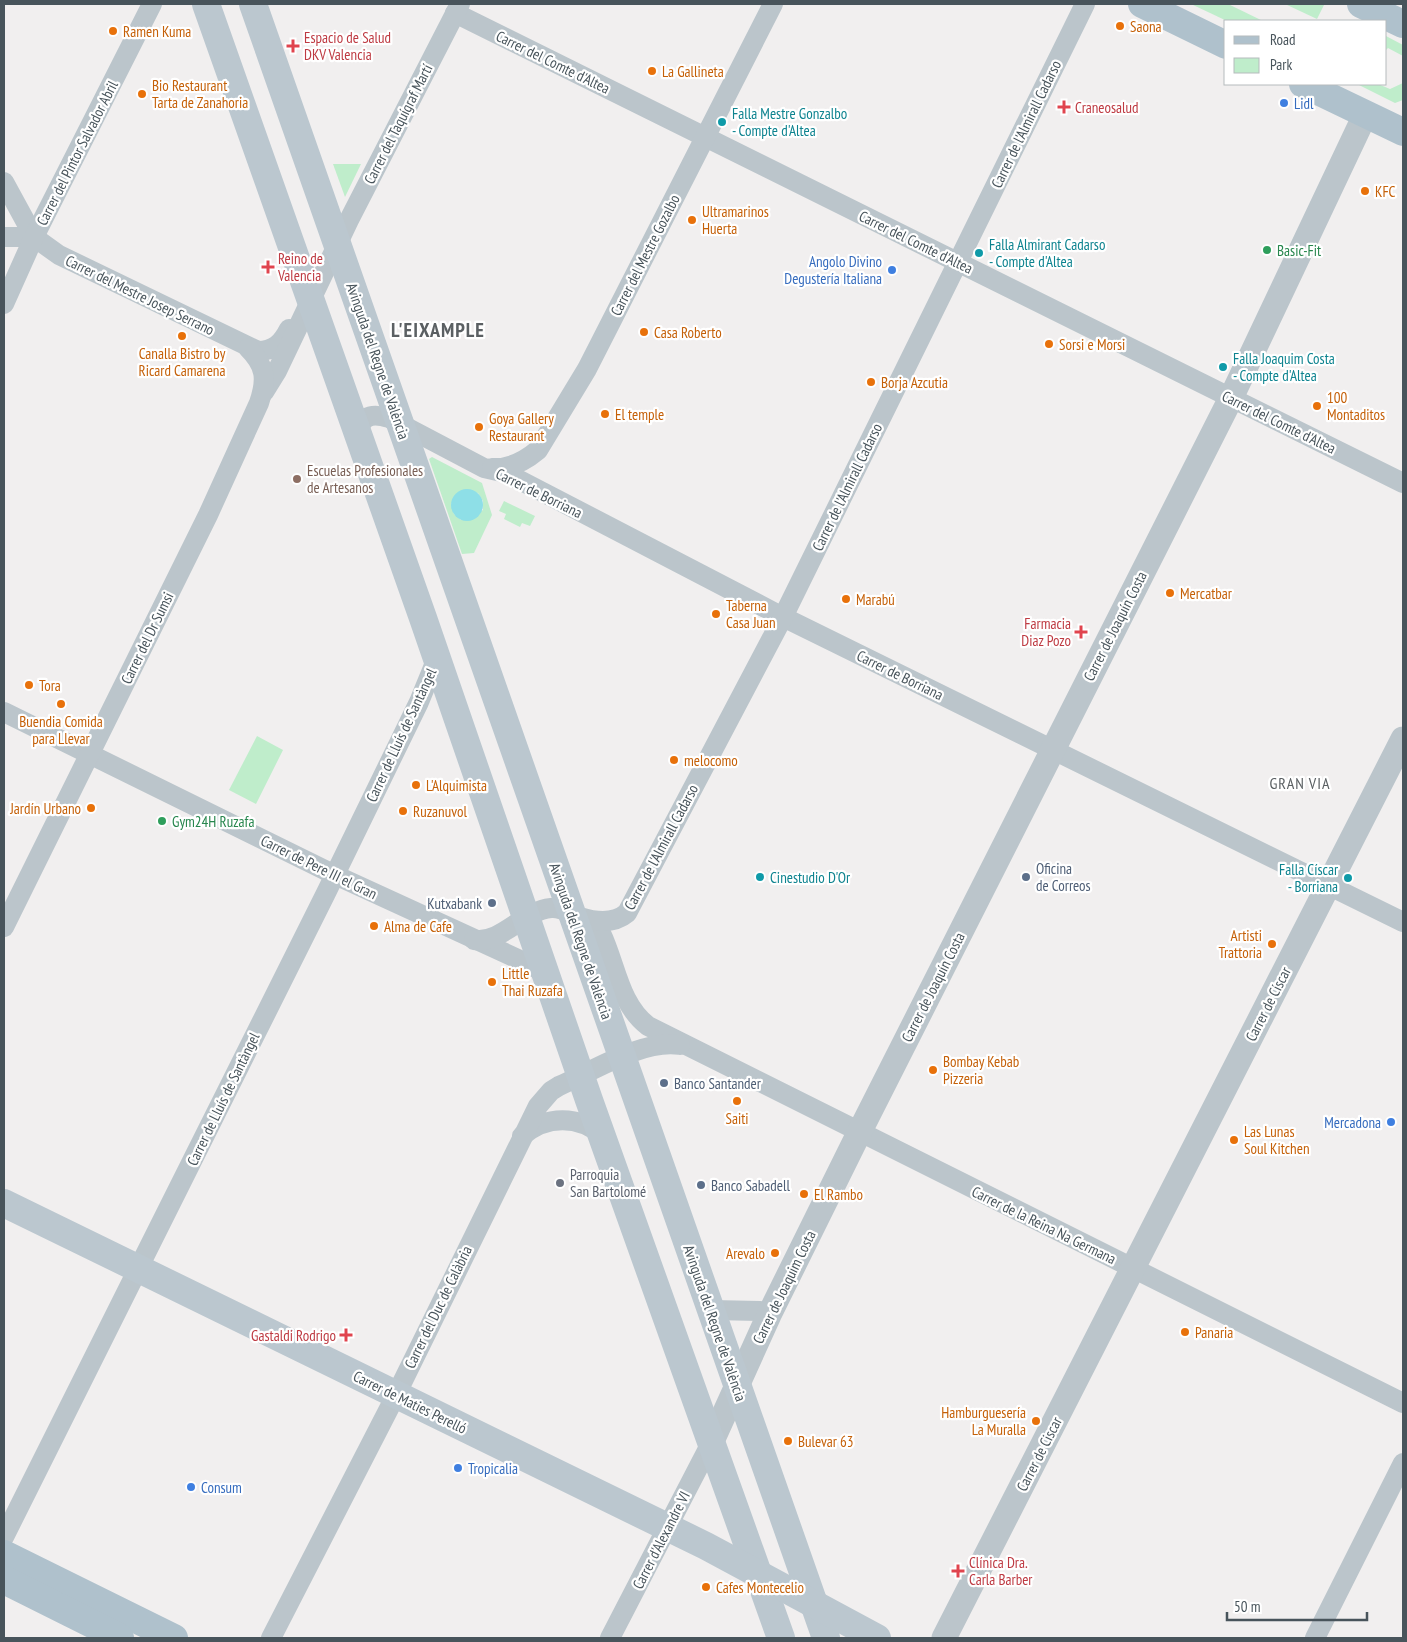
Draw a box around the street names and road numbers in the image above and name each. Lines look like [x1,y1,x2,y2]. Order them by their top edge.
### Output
street label: Carrer del Comte d'Altea [493,26,613,98]
street label: Carrer de l'Almirall Cadarso [987,57,1065,191]
street label: Carrer del Taquígraf Martí [360,60,437,187]
street label: Carrer del Pintor Salvador Abril [32,77,122,229]
street label: Carrer del Mestre Gozalbo [606,191,684,319]
street label: Carrer del Comte d'Altea [856,206,976,278]
street label: Carrer del Mestre Josep Serrano [63,251,217,339]
street label: Avinguda del Regne de València [342,280,414,442]
street label: Carrer del Comte d'Altea [1219,386,1339,458]
street label: Carrer de l'Almirall Cadarso [808,420,886,554]
street label: Carrer de Borriana [493,464,585,522]
street label: Carrer de Joaquín Costa [1079,568,1151,684]
street label: Carrer del Dr Sumsi [117,589,177,687]
street label: Carrer de Borriana [854,646,946,704]
street label: Carrer de Lluís de Santàngel [362,664,441,805]
street label: Carrer de l'Almirall Cadarso [620,781,702,913]
street label: Carrer de Pere III el Gran [258,831,380,903]
street label: Avinguda del Regne de València [545,860,617,1022]
street label: Carrer de Joaquín Costa [897,929,969,1045]
street label: Carrer de Císcar [1241,963,1295,1044]
street label: Carrer de Lluís de Santàngel [183,1029,264,1169]
street label: Carrer de la Reina Na Germana [969,1182,1119,1268]
street label: Carrer de Joaquim Costa [748,1227,820,1347]
street label: Carrer del Duc de Calàbria [400,1242,476,1372]
street label: Avinguda del Regne de València [679,1242,751,1404]
street label: Carrer de Maties Perelló [350,1366,470,1438]
street label: Carrer de Ciscar [1012,1413,1066,1494]
street label: Carrer d'Alexandre VI [628,1488,694,1592]

